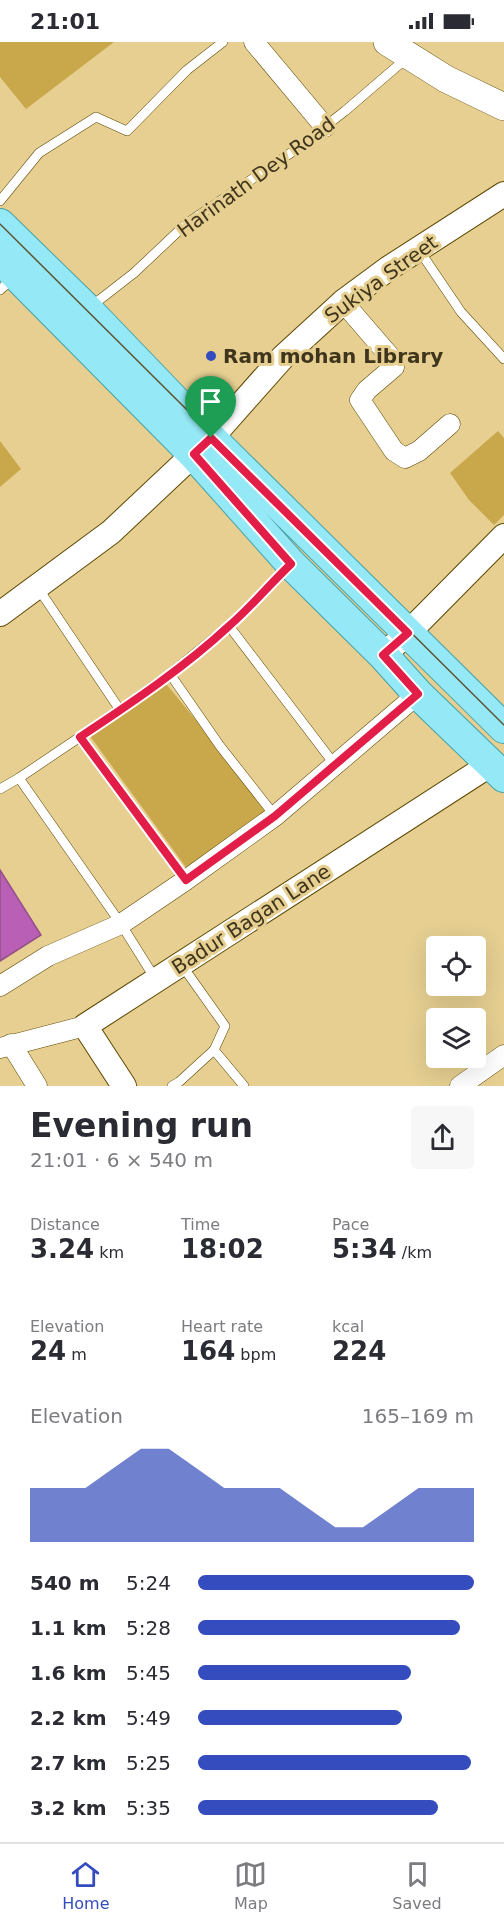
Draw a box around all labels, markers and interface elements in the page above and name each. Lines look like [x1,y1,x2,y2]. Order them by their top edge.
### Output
text: 21:01 [30,9,100,34]
street label: Harinath Dey Road [173,112,339,242]
street label: Sukiya Street [320,230,442,328]
place label: Ram mohan Library [223,344,443,368]
marker: Ram mohan Library [204,349,218,363]
pin [185,376,236,438]
icon: arrive [194,385,227,418]
street label: Badur Bagan Lane [167,859,335,979]
map controls [426,936,486,1068]
button: locate [426,936,486,996]
button: layers [426,1008,486,1068]
text: Evening run [30,1106,253,1145]
button: share [411,1106,474,1169]
text: 21:01 · 6 × 540 m [30,1148,213,1172]
text: Distance [30,1215,100,1234]
text: Time [181,1215,220,1234]
text: Pace [332,1215,369,1234]
text: 3.24 [30,1234,94,1264]
text: 18:02 [181,1234,264,1264]
text: 5:34 [332,1234,397,1264]
text: km [94,1243,124,1262]
text: /km [397,1243,432,1262]
text: Elevation [30,1317,104,1336]
text: Heart rate [181,1317,263,1336]
text: kcal [332,1317,364,1336]
text: 24 [30,1336,66,1366]
text: 164 [181,1336,235,1366]
text: 224 [332,1336,386,1366]
text: m [66,1345,87,1364]
text: bpm [235,1345,276,1364]
text: Elevation [30,1404,123,1428]
text: 165–169 m [362,1404,474,1428]
text: 540 m [30,1571,100,1595]
text: 5:24 [126,1571,171,1595]
text: 1.1 km [30,1616,107,1640]
text: 5:28 [126,1616,171,1640]
text: 1.6 km [30,1661,107,1685]
text: 5:45 [126,1661,171,1685]
text: 2.2 km [30,1706,107,1730]
text: 5:49 [126,1706,171,1730]
text: 2.7 km [30,1751,107,1775]
text: 5:25 [126,1751,171,1775]
text: 3.2 km [30,1796,107,1820]
text: 5:35 [126,1796,171,1820]
tab: Home [62,1858,110,1913]
tab: Map [234,1858,268,1913]
tab: Saved [392,1858,442,1913]

